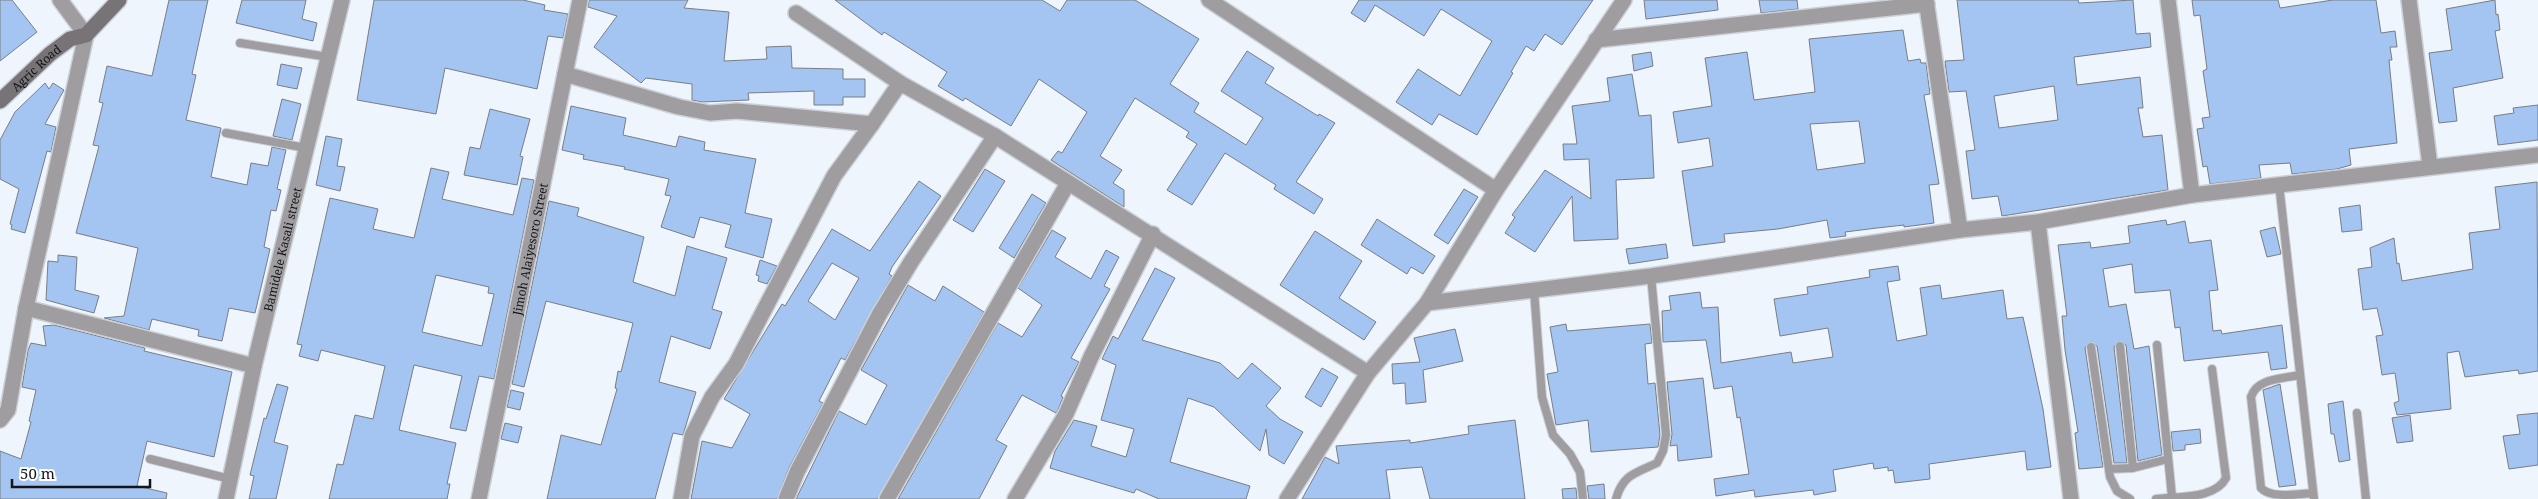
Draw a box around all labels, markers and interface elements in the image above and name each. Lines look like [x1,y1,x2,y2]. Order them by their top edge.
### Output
street label: Agric Road [7,40,65,95]
street label: Jimoh Alaiyesoro Street [508,181,551,318]
street label: Bamidele Kasali street [259,185,305,313]
scale bar [12,456,150,488]
text: 50 m [20,463,55,483]

